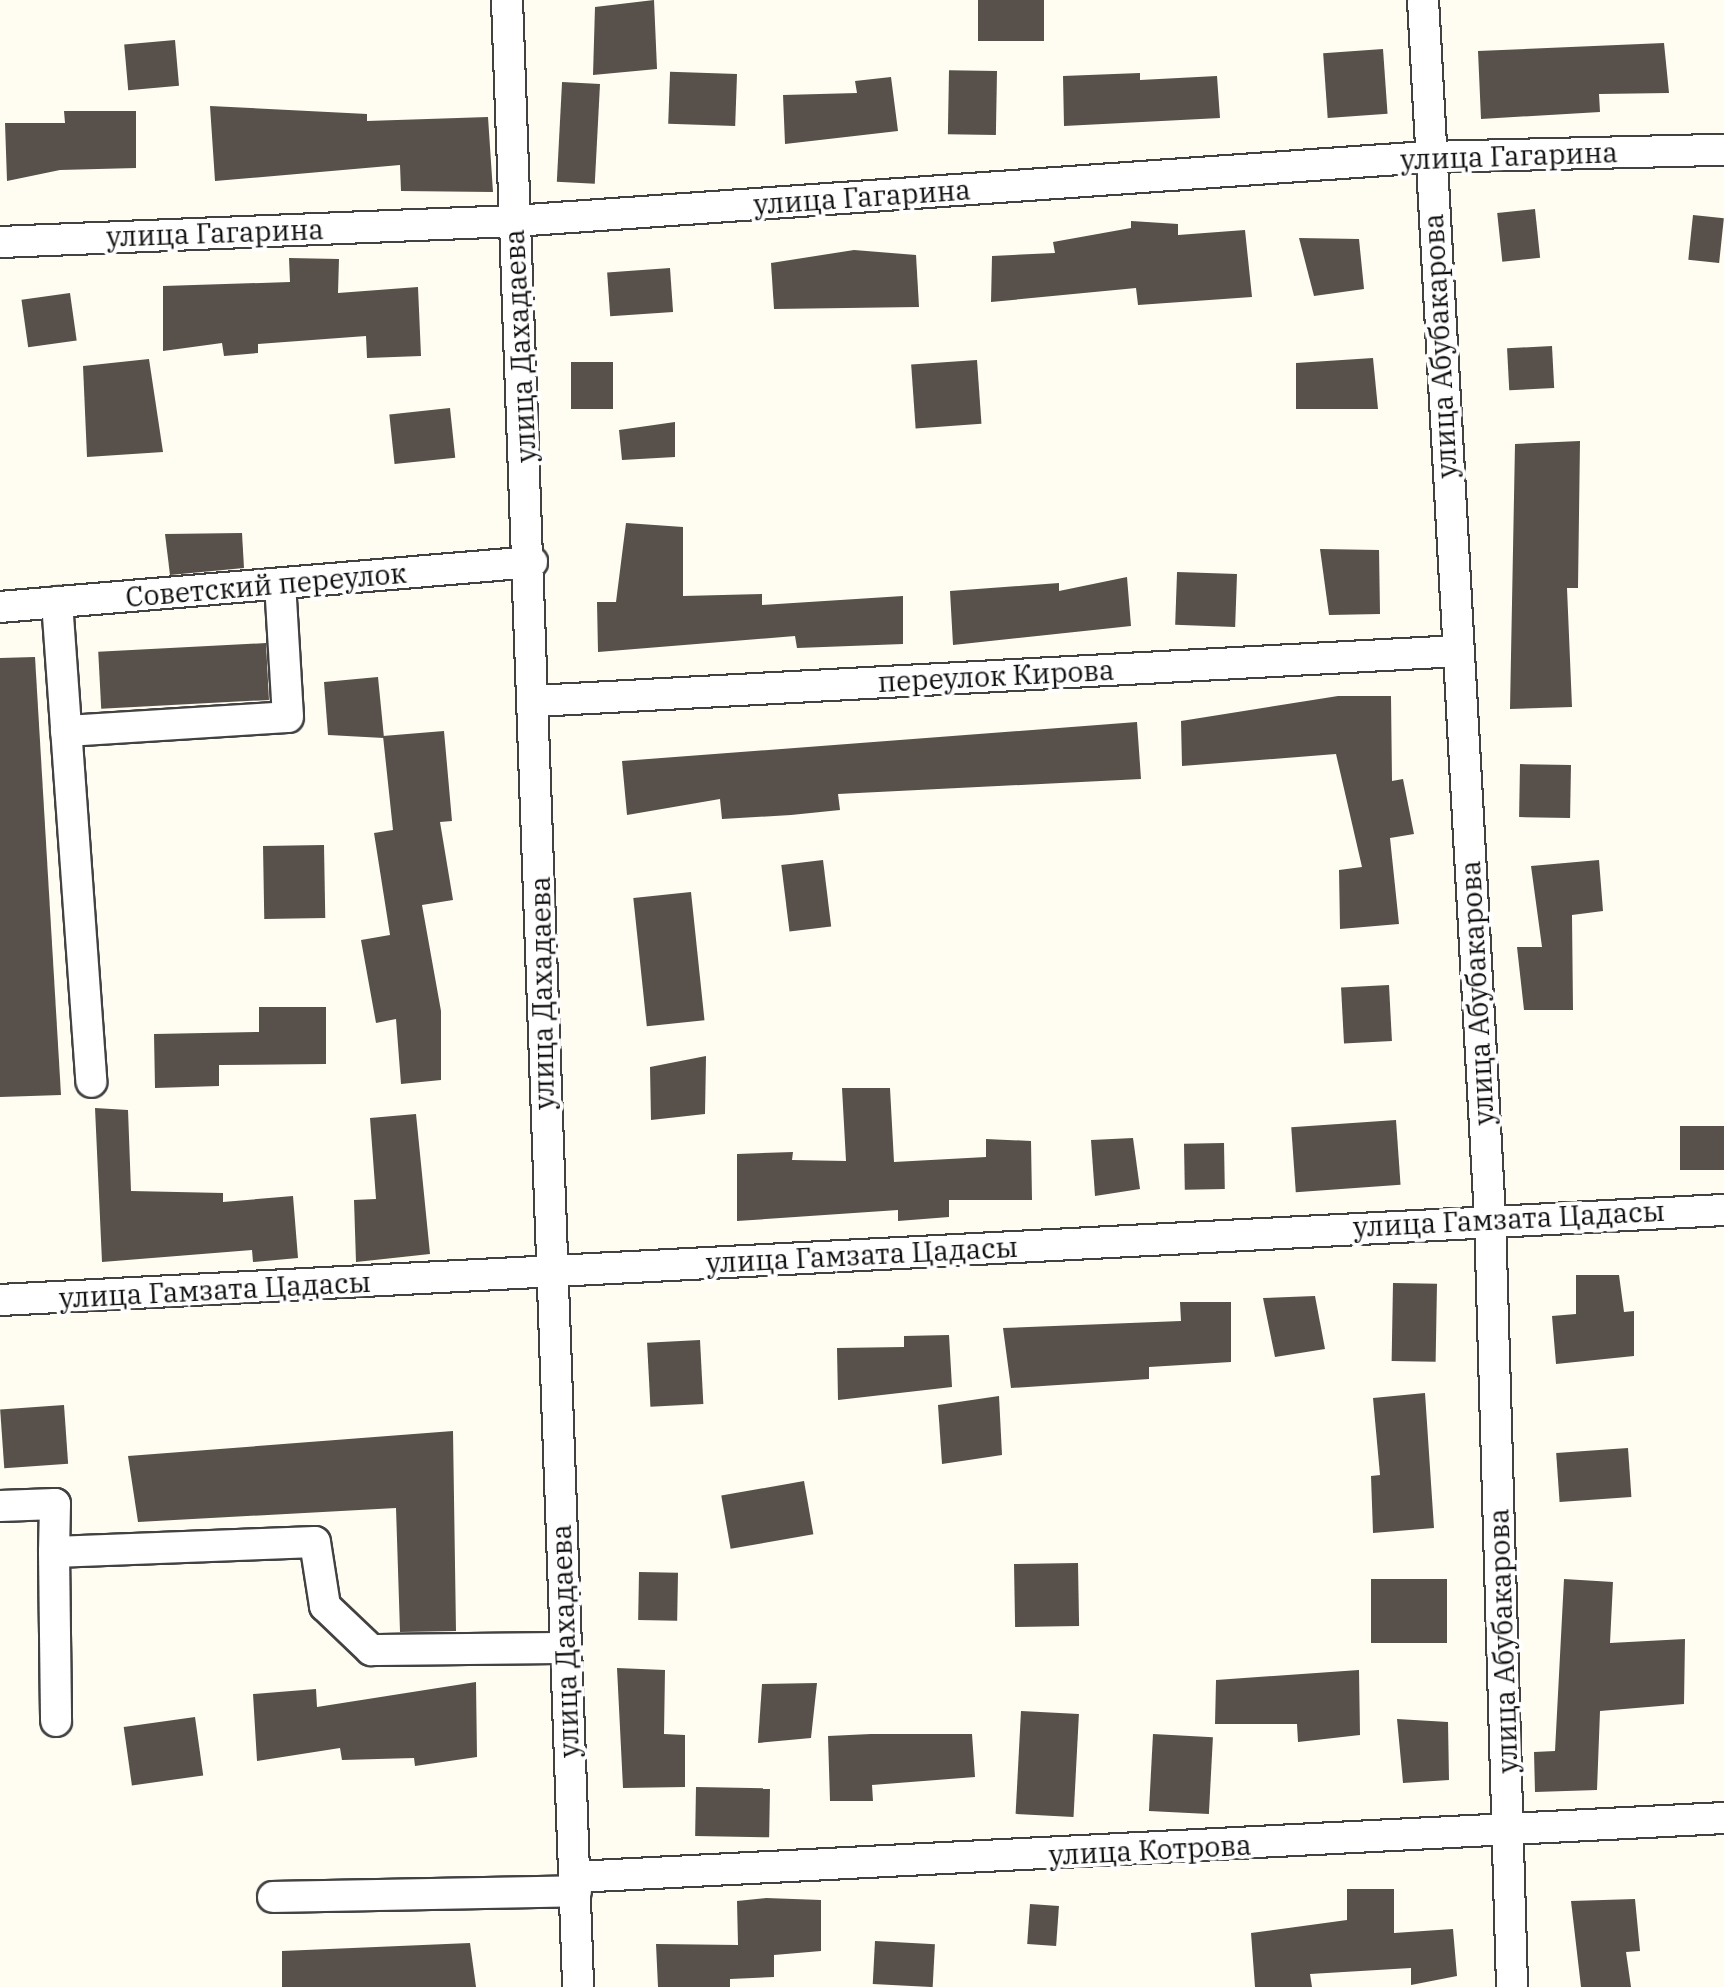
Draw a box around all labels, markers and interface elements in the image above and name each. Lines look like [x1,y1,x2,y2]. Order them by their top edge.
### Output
street label: улица Гагарина [1400,135,1618,177]
street label: улица Гагарина [752,173,972,221]
street label: улица Гагарина [106,212,324,254]
street label: улица Абубакарова [1416,213,1464,479]
street label: улица Дахадаева [497,229,543,463]
street label: Советский переулок [124,556,408,614]
street label: переулок Кирова [877,653,1115,699]
street label: улица Абубакарова [1453,860,1501,1126]
street label: улица Дахадаева [523,876,561,1110]
street label: улица Гамзата Цадасы [1352,1194,1666,1244]
street label: улица Гамзата Цадасы [705,1230,1019,1280]
street label: улица Гамзата Цадасы [58,1265,372,1315]
street label: улица Абубакарова [1482,1508,1524,1774]
street label: улица Дахадаева [544,1524,586,1758]
street label: улица Котрова [1048,1828,1252,1872]

